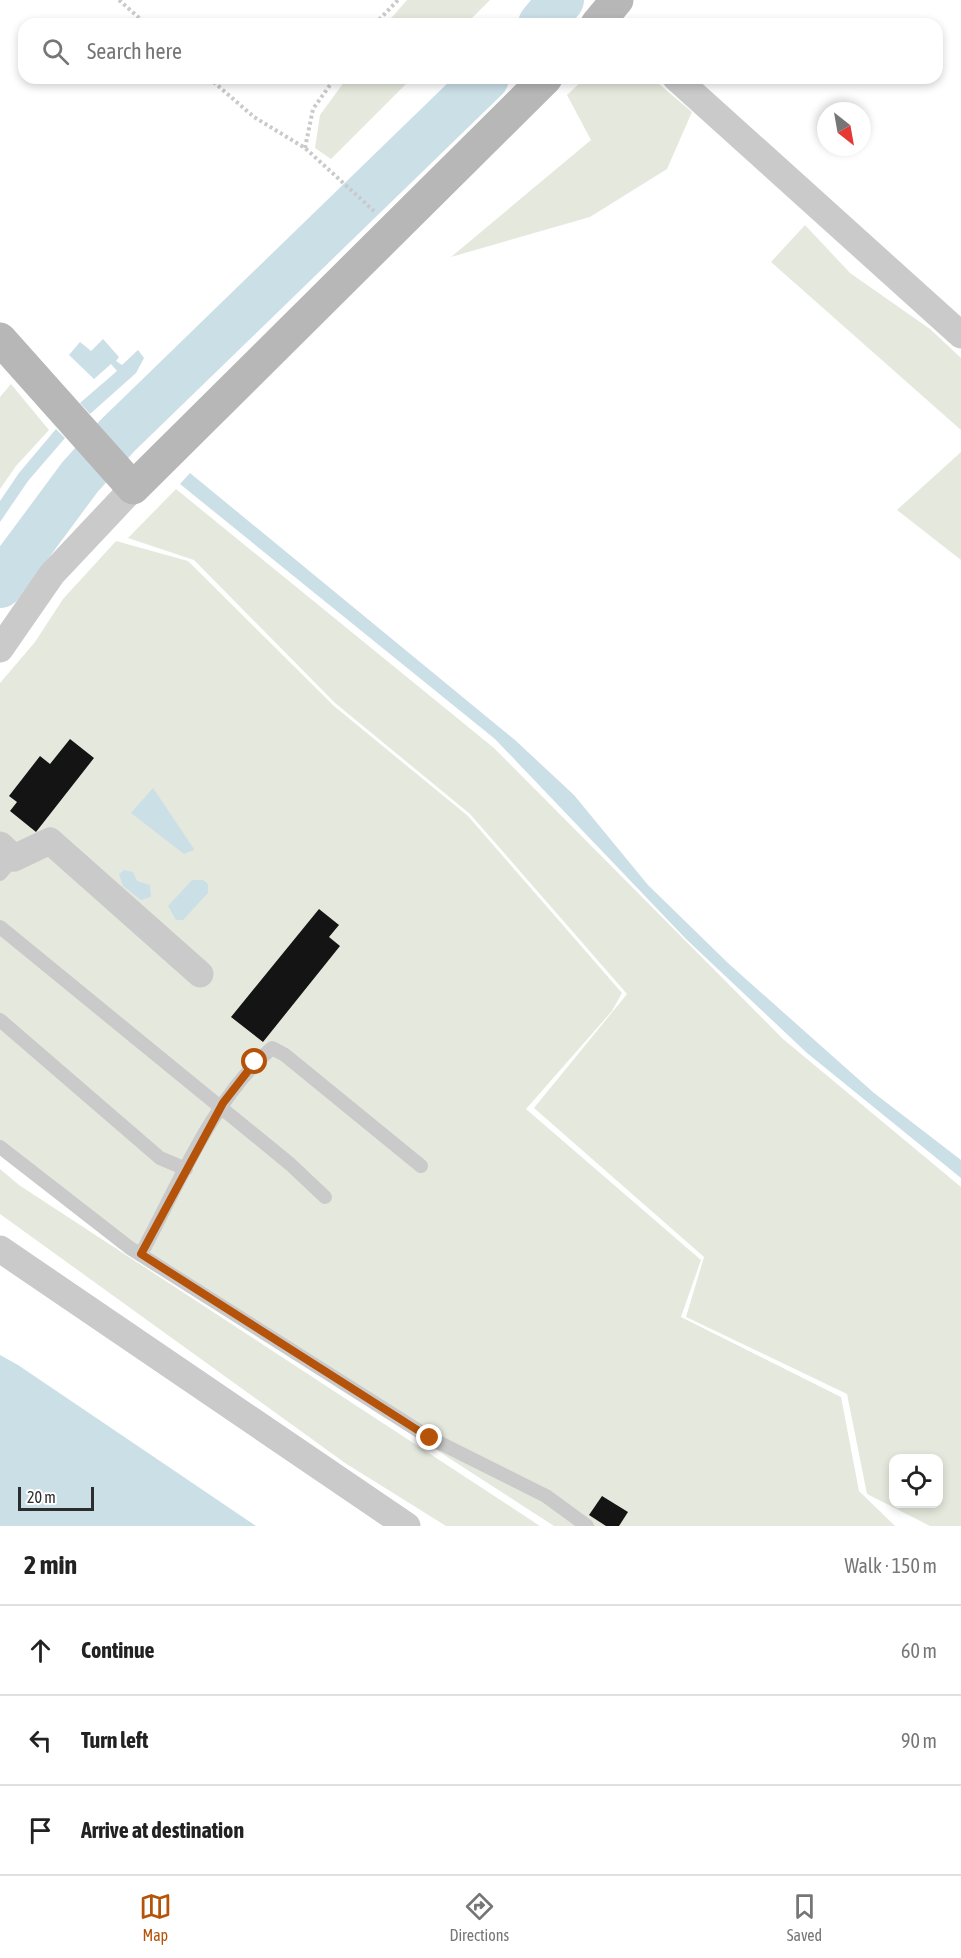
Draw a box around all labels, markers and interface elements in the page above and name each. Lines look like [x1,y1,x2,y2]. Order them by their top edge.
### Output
search box [18,18,943,84]
icon: search [39,35,72,68]
text: Search here [87,38,182,64]
north arrow [817,102,871,156]
route start [241,1048,267,1074]
route end [416,1424,442,1450]
map controls [889,1454,943,1508]
button: locate [889,1454,943,1508]
scale bar [18,1484,94,1512]
text: 20 m [27,1488,56,1506]
text: 2 min [24,1550,77,1580]
text: Walk · 150 m [845,1554,937,1577]
icon: ahead [24,1634,57,1667]
text: Continue [81,1637,155,1663]
text: 60 m [901,1639,937,1662]
icon: left [24,1724,57,1757]
text: Turn left [81,1727,148,1753]
text: 90 m [901,1729,937,1752]
icon: arrive [24,1814,57,1847]
text: Arrive at destination [81,1817,244,1843]
tab: Map [139,1890,172,1944]
tab: Directions [449,1890,509,1944]
tab: Saved [787,1890,822,1944]

